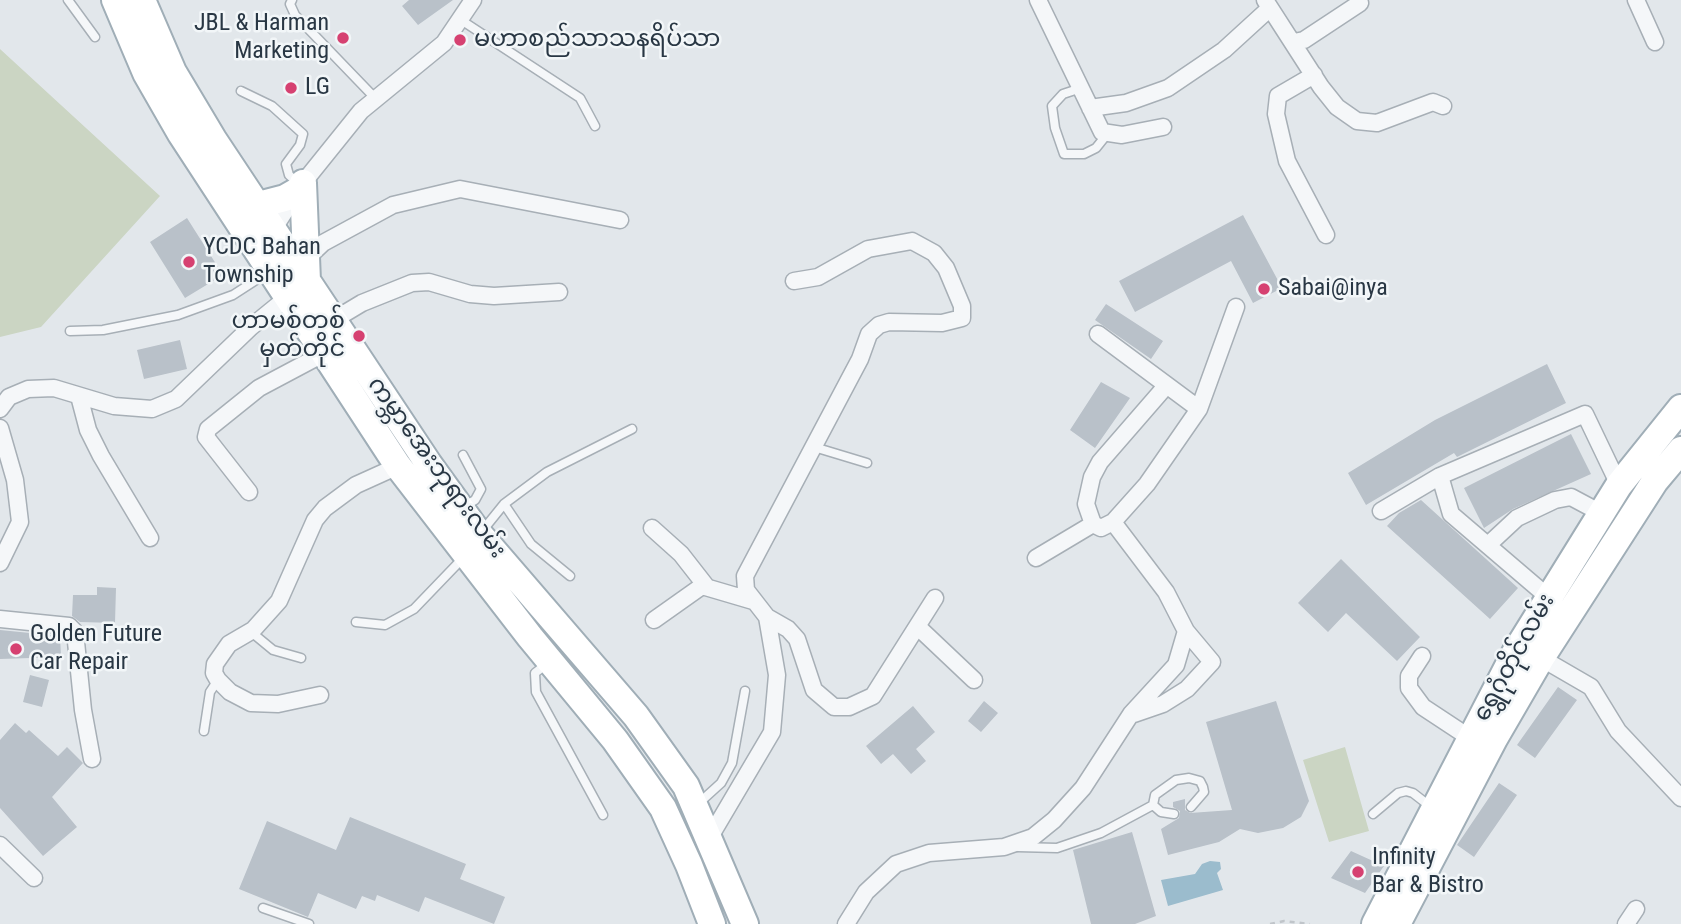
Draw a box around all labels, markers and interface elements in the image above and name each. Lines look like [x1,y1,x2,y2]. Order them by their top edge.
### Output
place label: JBL & Harman Marketing [194,10,329,66]
place label: မဟာစည်သာသနရိပ်သာ [474,26,720,54]
marker: JBL & Harman Marketing [335,30,351,46]
marker: မဟာစည်သာသနရိပ်သာ [452,32,468,48]
place label: LG [305,74,330,102]
marker: LG [283,80,299,96]
place label: YCDC Bahan Township [203,234,321,290]
marker: YCDC Bahan Township [181,254,197,270]
place label: Sabai@inya [1278,275,1388,303]
marker: Sabai@inya [1256,281,1272,297]
place label: ဟာမစ်တစ် မှတ်တိုင် [232,308,345,364]
marker: ဟာမစ်တစ် မှတ်တိုင် [351,328,367,344]
street label: ကမ္ဘာအေးဘုရားလမ်း [361,372,511,564]
street label: ရွှေဂုံတိုင်လမ်း [1468,589,1562,727]
place label: Golden Future Car Repair [30,621,162,677]
marker: Golden Future Car Repair [8,641,24,657]
place label: Infinity Bar & Bistro [1372,844,1484,900]
marker: Infinity Bar & Bistro [1350,864,1366,880]

